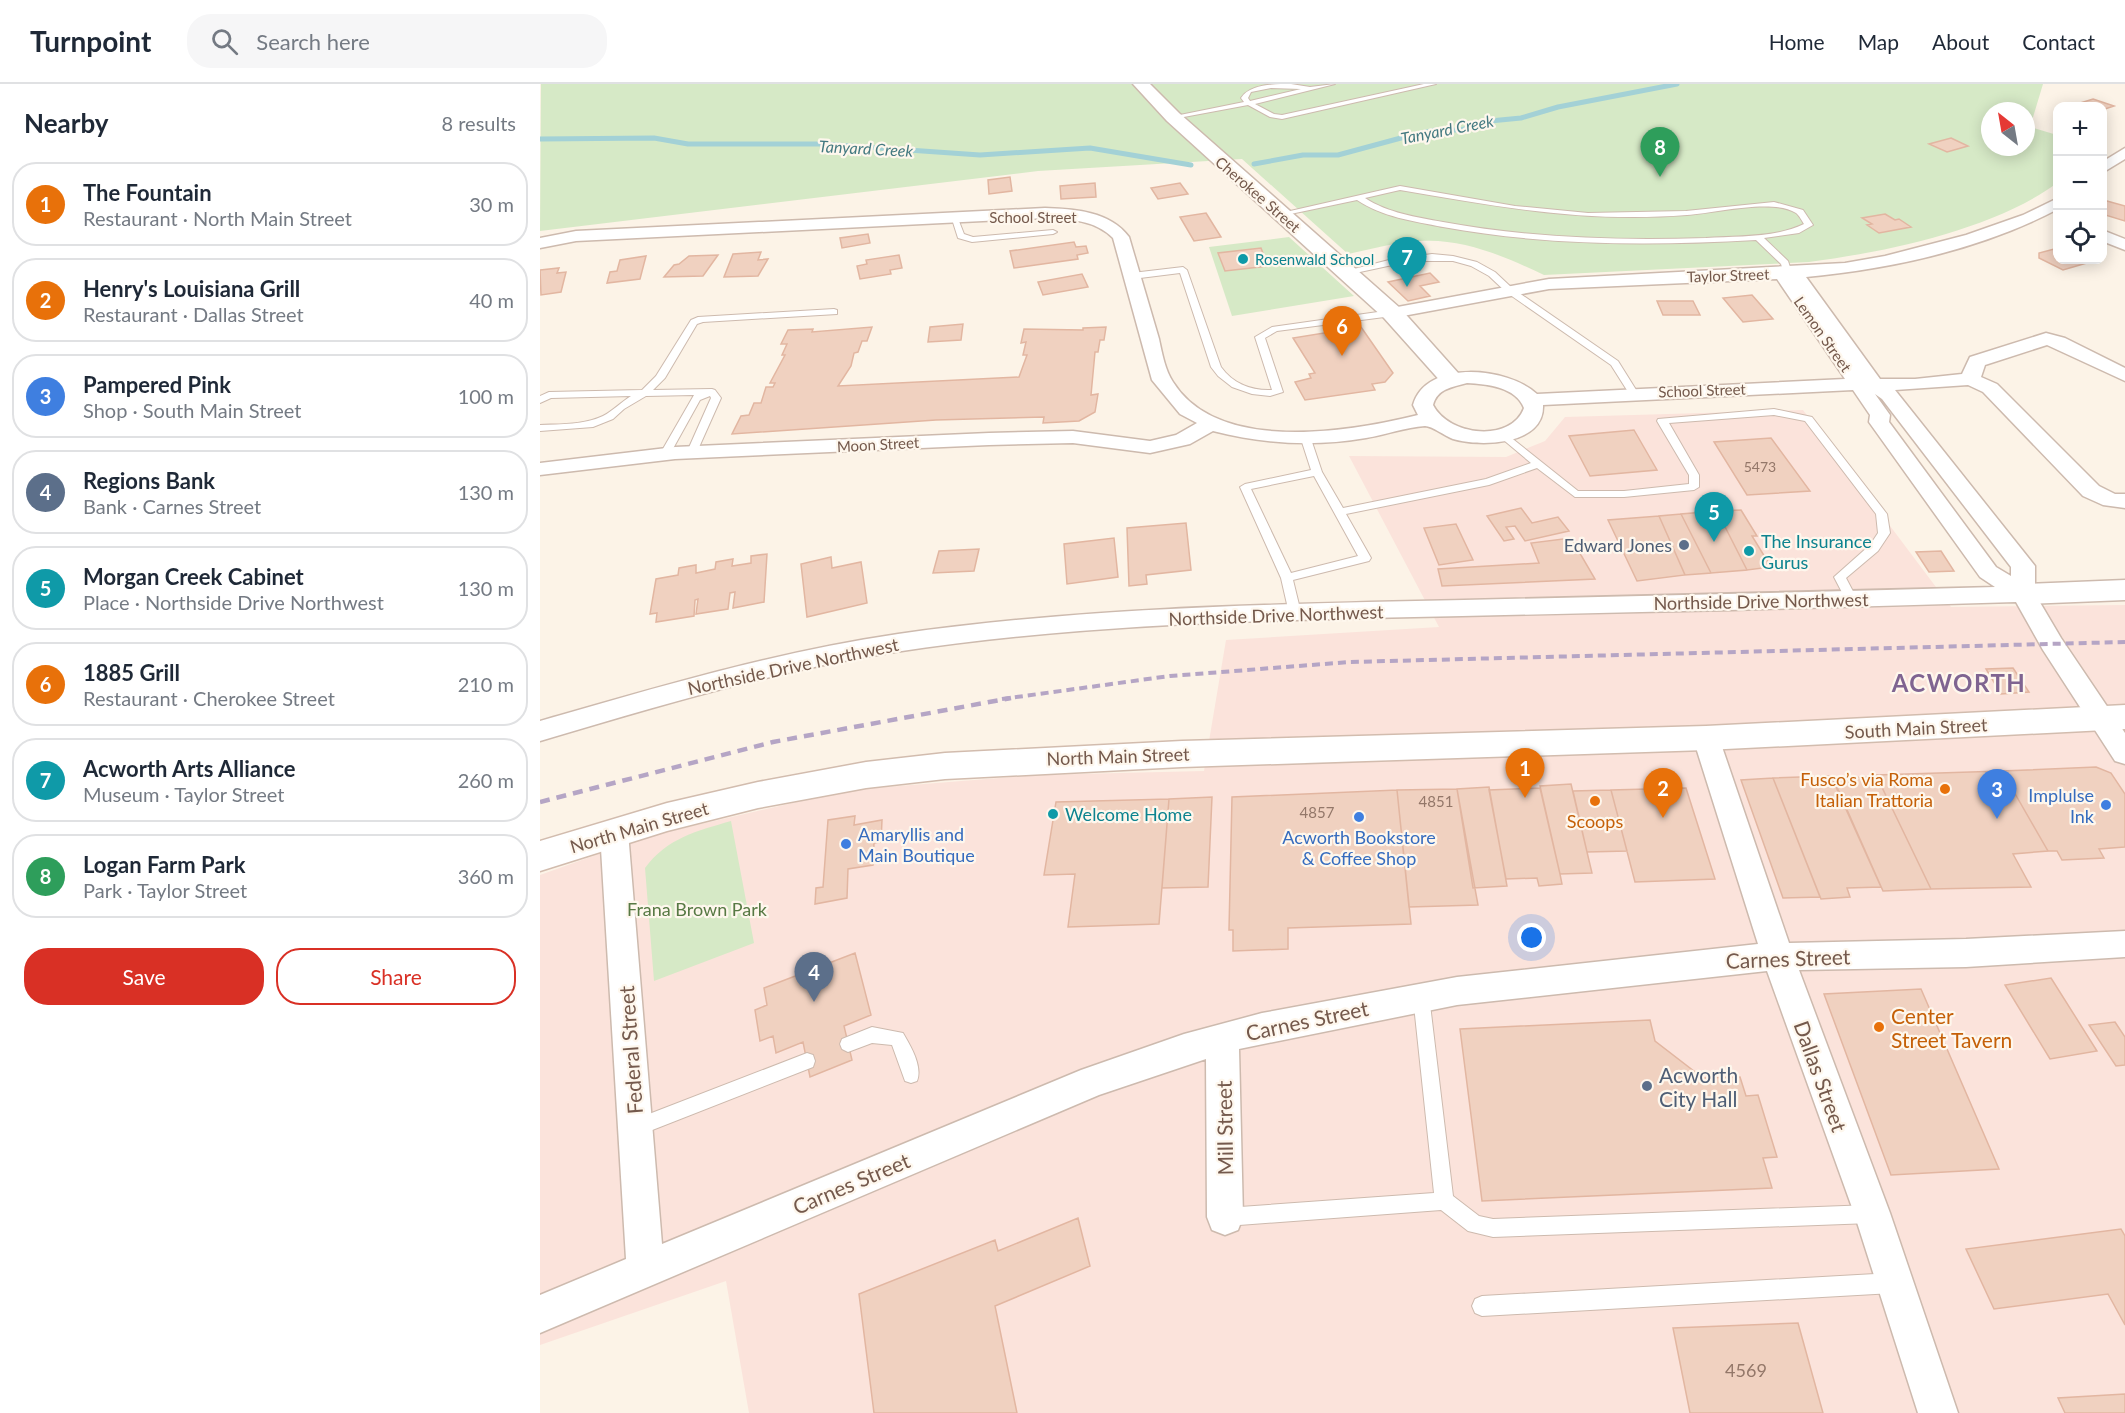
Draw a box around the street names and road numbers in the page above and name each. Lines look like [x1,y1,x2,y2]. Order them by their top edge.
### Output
street label: Cherokee Street [1212,152,1304,236]
street label: School Street [989,208,1077,226]
street label: Taylor Street [1686,265,1770,285]
street label: Lemon Street [1790,293,1856,376]
street label: School Street [1658,379,1747,401]
street label: Moon Street [836,433,920,455]
street label: Northside Drive Northwest [1653,588,1869,614]
street label: Northside Drive Northwest [1168,600,1384,630]
street label: Northside Drive Northwest [686,633,901,699]
street label: South Main Street [1844,713,1988,743]
street label: North Main Street [1046,742,1190,769]
street label: North Main Street [567,797,711,857]
street label: Carnes Street [1725,943,1851,973]
street label: Federal Street [613,985,647,1115]
street label: Carnes Street [1243,995,1371,1045]
street label: Dallas Street [1789,1017,1853,1135]
street label: Mill Street [1211,1080,1237,1176]
street label: Carnes Street [789,1147,914,1219]

